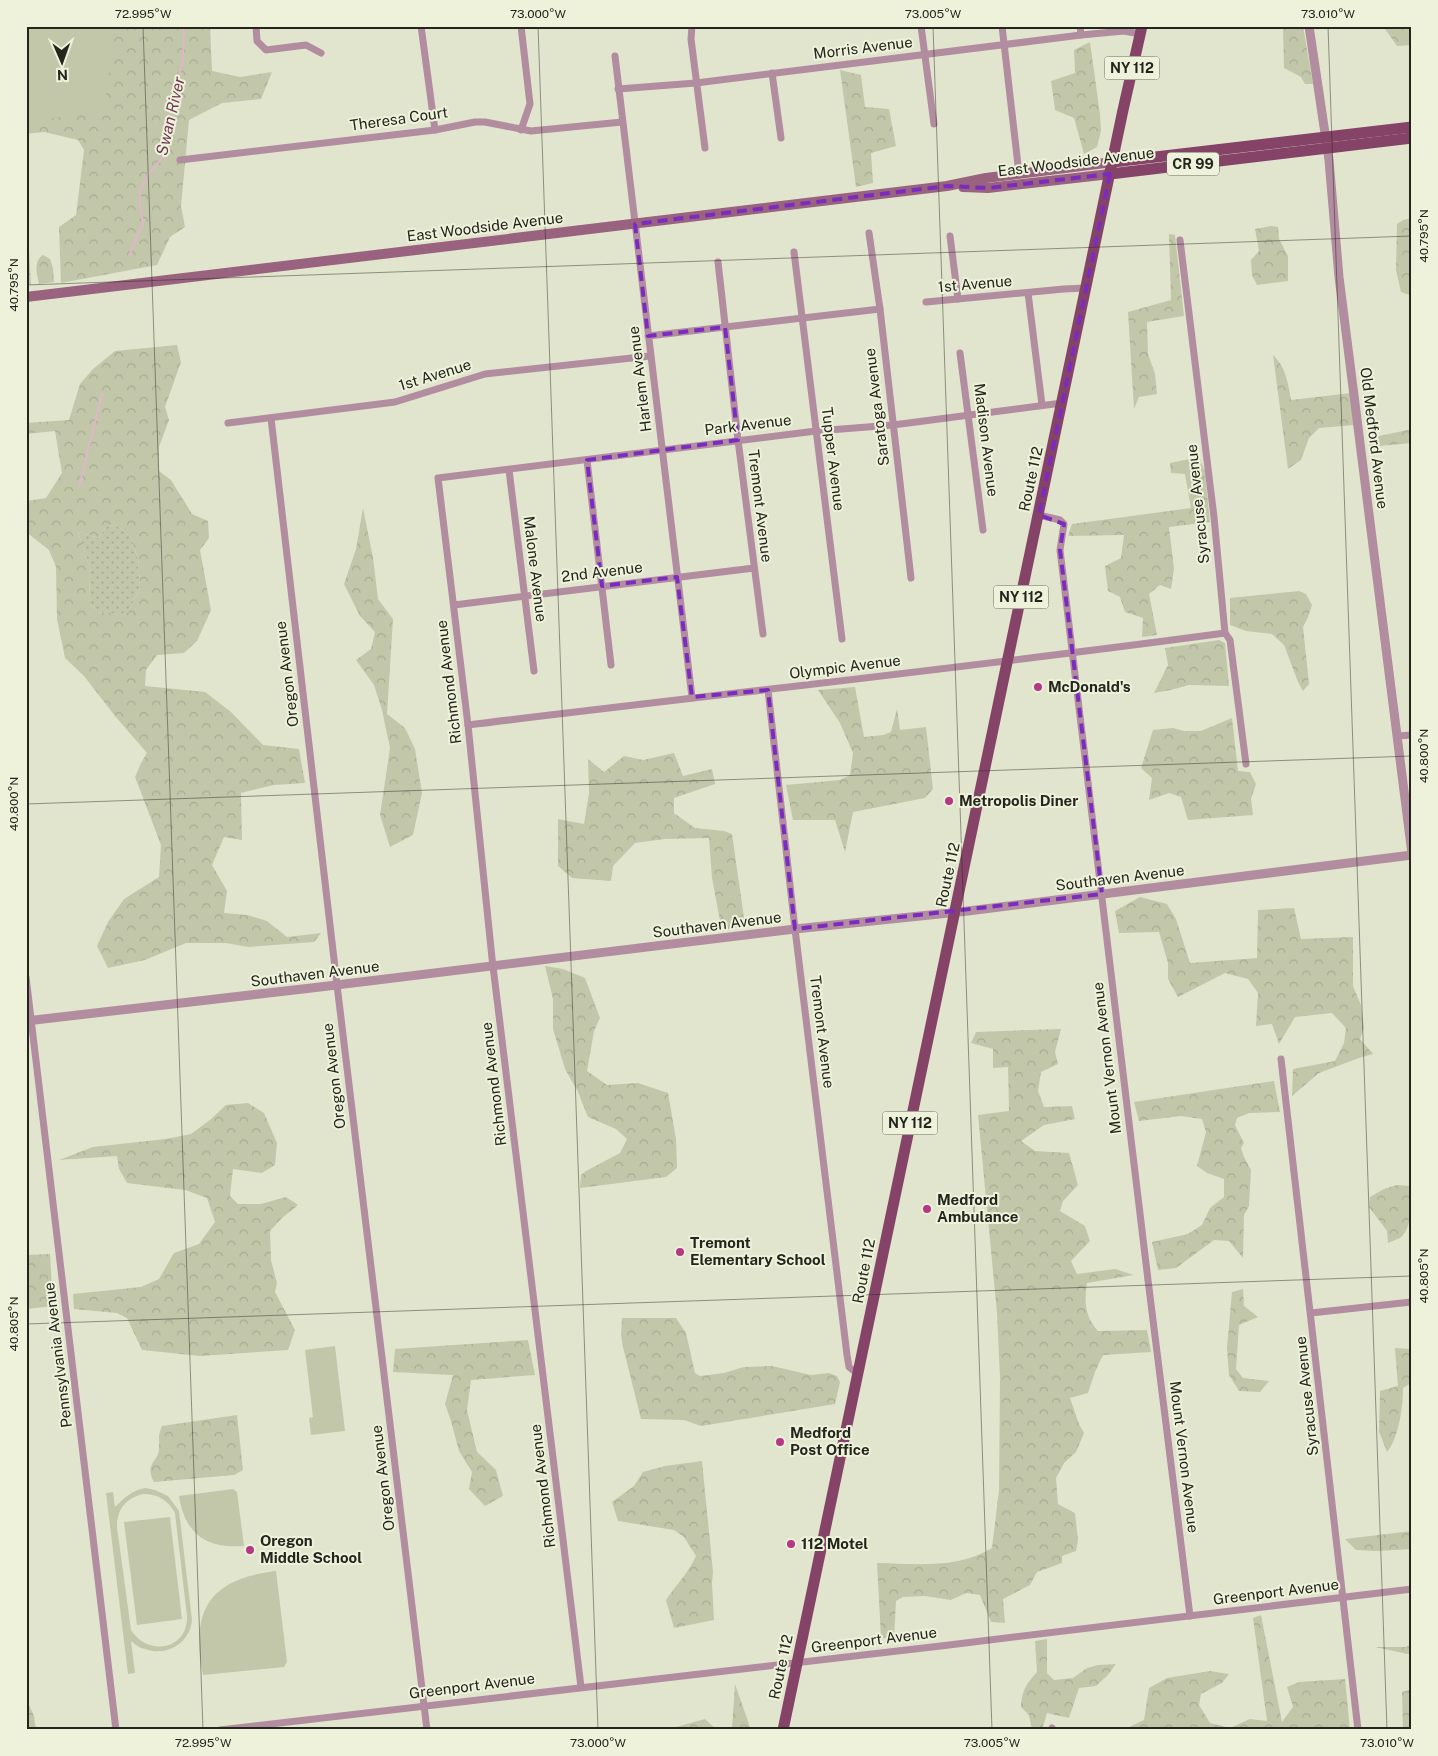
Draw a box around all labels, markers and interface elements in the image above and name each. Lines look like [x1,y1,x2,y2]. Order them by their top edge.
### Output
text: 72.995°W [115,7,172,21]
text: 73.000°W [510,7,567,21]
text: 73.005°W [905,7,962,21]
text: 73.010°W [1301,7,1355,21]
street label: Morris Avenue [812,33,914,62]
north arrow [38,38,88,88]
road number: NY 112 [1104,56,1160,80]
text: N [57,67,68,83]
water label: Swan River [152,74,189,157]
street label: Theresa Court [349,103,449,134]
street label: East Woodside Avenue [997,143,1155,180]
road number: CR 99 [1167,152,1219,175]
street label: East Woodside Avenue [406,208,564,245]
text: 40.795°N [1417,209,1431,263]
text: 40.795°N [7,258,21,312]
street label: 1st Avenue [937,272,1013,295]
street label: Harlem Avenue [625,325,654,433]
street label: Saratoga Avenue [861,347,892,467]
street label: 1st Avenue [397,355,473,394]
street label: Old Medford Avenue [1357,366,1392,510]
street label: Madison Avenue [971,382,1002,498]
street label: Tupper Avenue [819,406,848,512]
street label: Park Avenue [704,411,792,438]
street label: Syracuse Avenue [1183,443,1212,565]
street label: Route 112 [1015,445,1046,513]
street label: Tremont Avenue [745,449,776,563]
street label: Malone Avenue [521,515,550,623]
street label: 2nd Avenue [560,558,644,585]
road number: NY 112 [994,586,1048,608]
street label: Richmond Avenue [432,619,465,745]
street label: Oregon Avenue [272,620,301,728]
street label: Olympic Avenue [788,651,902,682]
place label: McDonald's [1048,678,1131,695]
marker: McDonald's [1032,681,1044,693]
text: 40.800°N [1417,729,1431,783]
text: 40.800°N [7,777,21,831]
place label: Metropolis Diner [959,792,1078,809]
marker: Metropolis Diner [943,795,955,807]
street label: Route 112 [932,841,963,909]
street label: Southaven Avenue [1055,861,1185,894]
street label: Southaven Avenue [652,908,782,941]
street label: Southaven Avenue [250,957,380,990]
street label: Tremont Avenue [807,975,838,1089]
street label: Mount Vernon Avenue [1089,981,1124,1135]
street label: Richmond Avenue [477,1021,510,1147]
street label: Oregon Avenue [319,1022,348,1130]
road number: NY 112 [882,1112,938,1134]
place label: Medford Ambulance [937,1191,1018,1225]
marker: Medford Ambulance [921,1203,933,1215]
place label: Tremont Elementary School [690,1234,826,1268]
street label: Route 112 [849,1237,878,1305]
marker: Tremont Elementary School [674,1246,686,1258]
text: 40.805°N [1417,1249,1431,1303]
street label: Pennsylvania Avenue [40,1281,75,1429]
text: 40.805°N [7,1297,21,1351]
street label: Syracuse Avenue [1292,1335,1321,1457]
street label: Mount Vernon Avenue [1167,1380,1202,1534]
street label: Richmond Avenue [526,1423,559,1549]
street label: Oregon Avenue [368,1424,397,1532]
place label: Medford Post Office [790,1424,870,1458]
marker: Medford Post Office [774,1436,786,1448]
place label: Oregon Middle School [260,1532,362,1566]
place label: 112 Motel [801,1535,868,1552]
marker: 112 Motel [785,1538,797,1550]
marker: Oregon Middle School [244,1544,256,1556]
street label: Greenport Avenue [1212,1575,1340,1608]
street label: Greenport Avenue [810,1623,938,1656]
street label: Route 112 [765,1633,796,1701]
street label: Greenport Avenue [408,1669,536,1702]
text: 72.995°W [175,1736,232,1750]
text: 73.000°W [570,1736,627,1750]
text: 73.005°W [964,1736,1021,1750]
text: 73.010°W [1360,1736,1414,1750]

